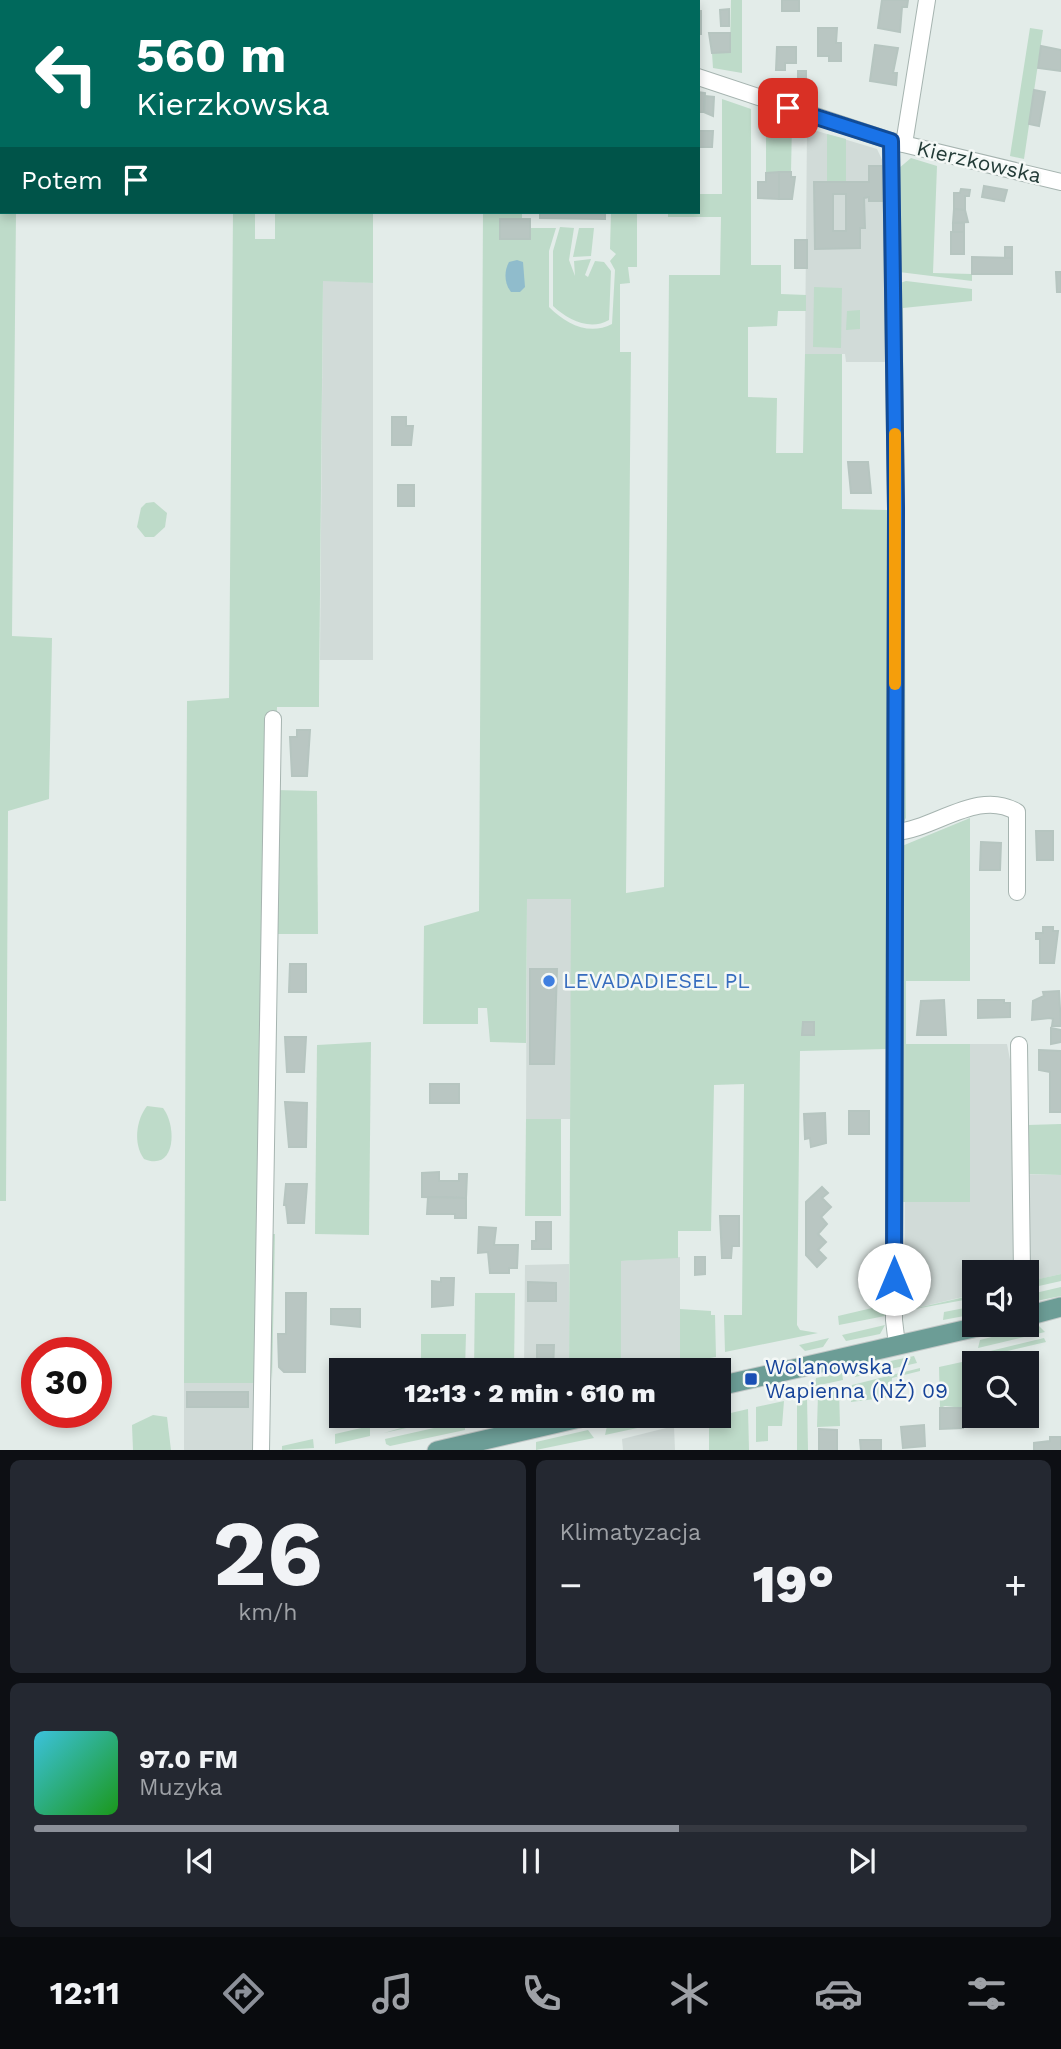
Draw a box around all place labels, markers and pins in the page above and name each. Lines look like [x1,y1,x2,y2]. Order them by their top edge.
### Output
pin [758,78,818,138]
place label: LEVADADIESEL PL [563,968,750,993]
marker: LEVADADIESEL PL [541,973,557,989]
place label: Wolanowska / Wapienna (NŻ) 09 [765,1354,948,1403]
marker: Wolanowska / Wapienna (NŻ) 09 [743,1371,759,1387]

